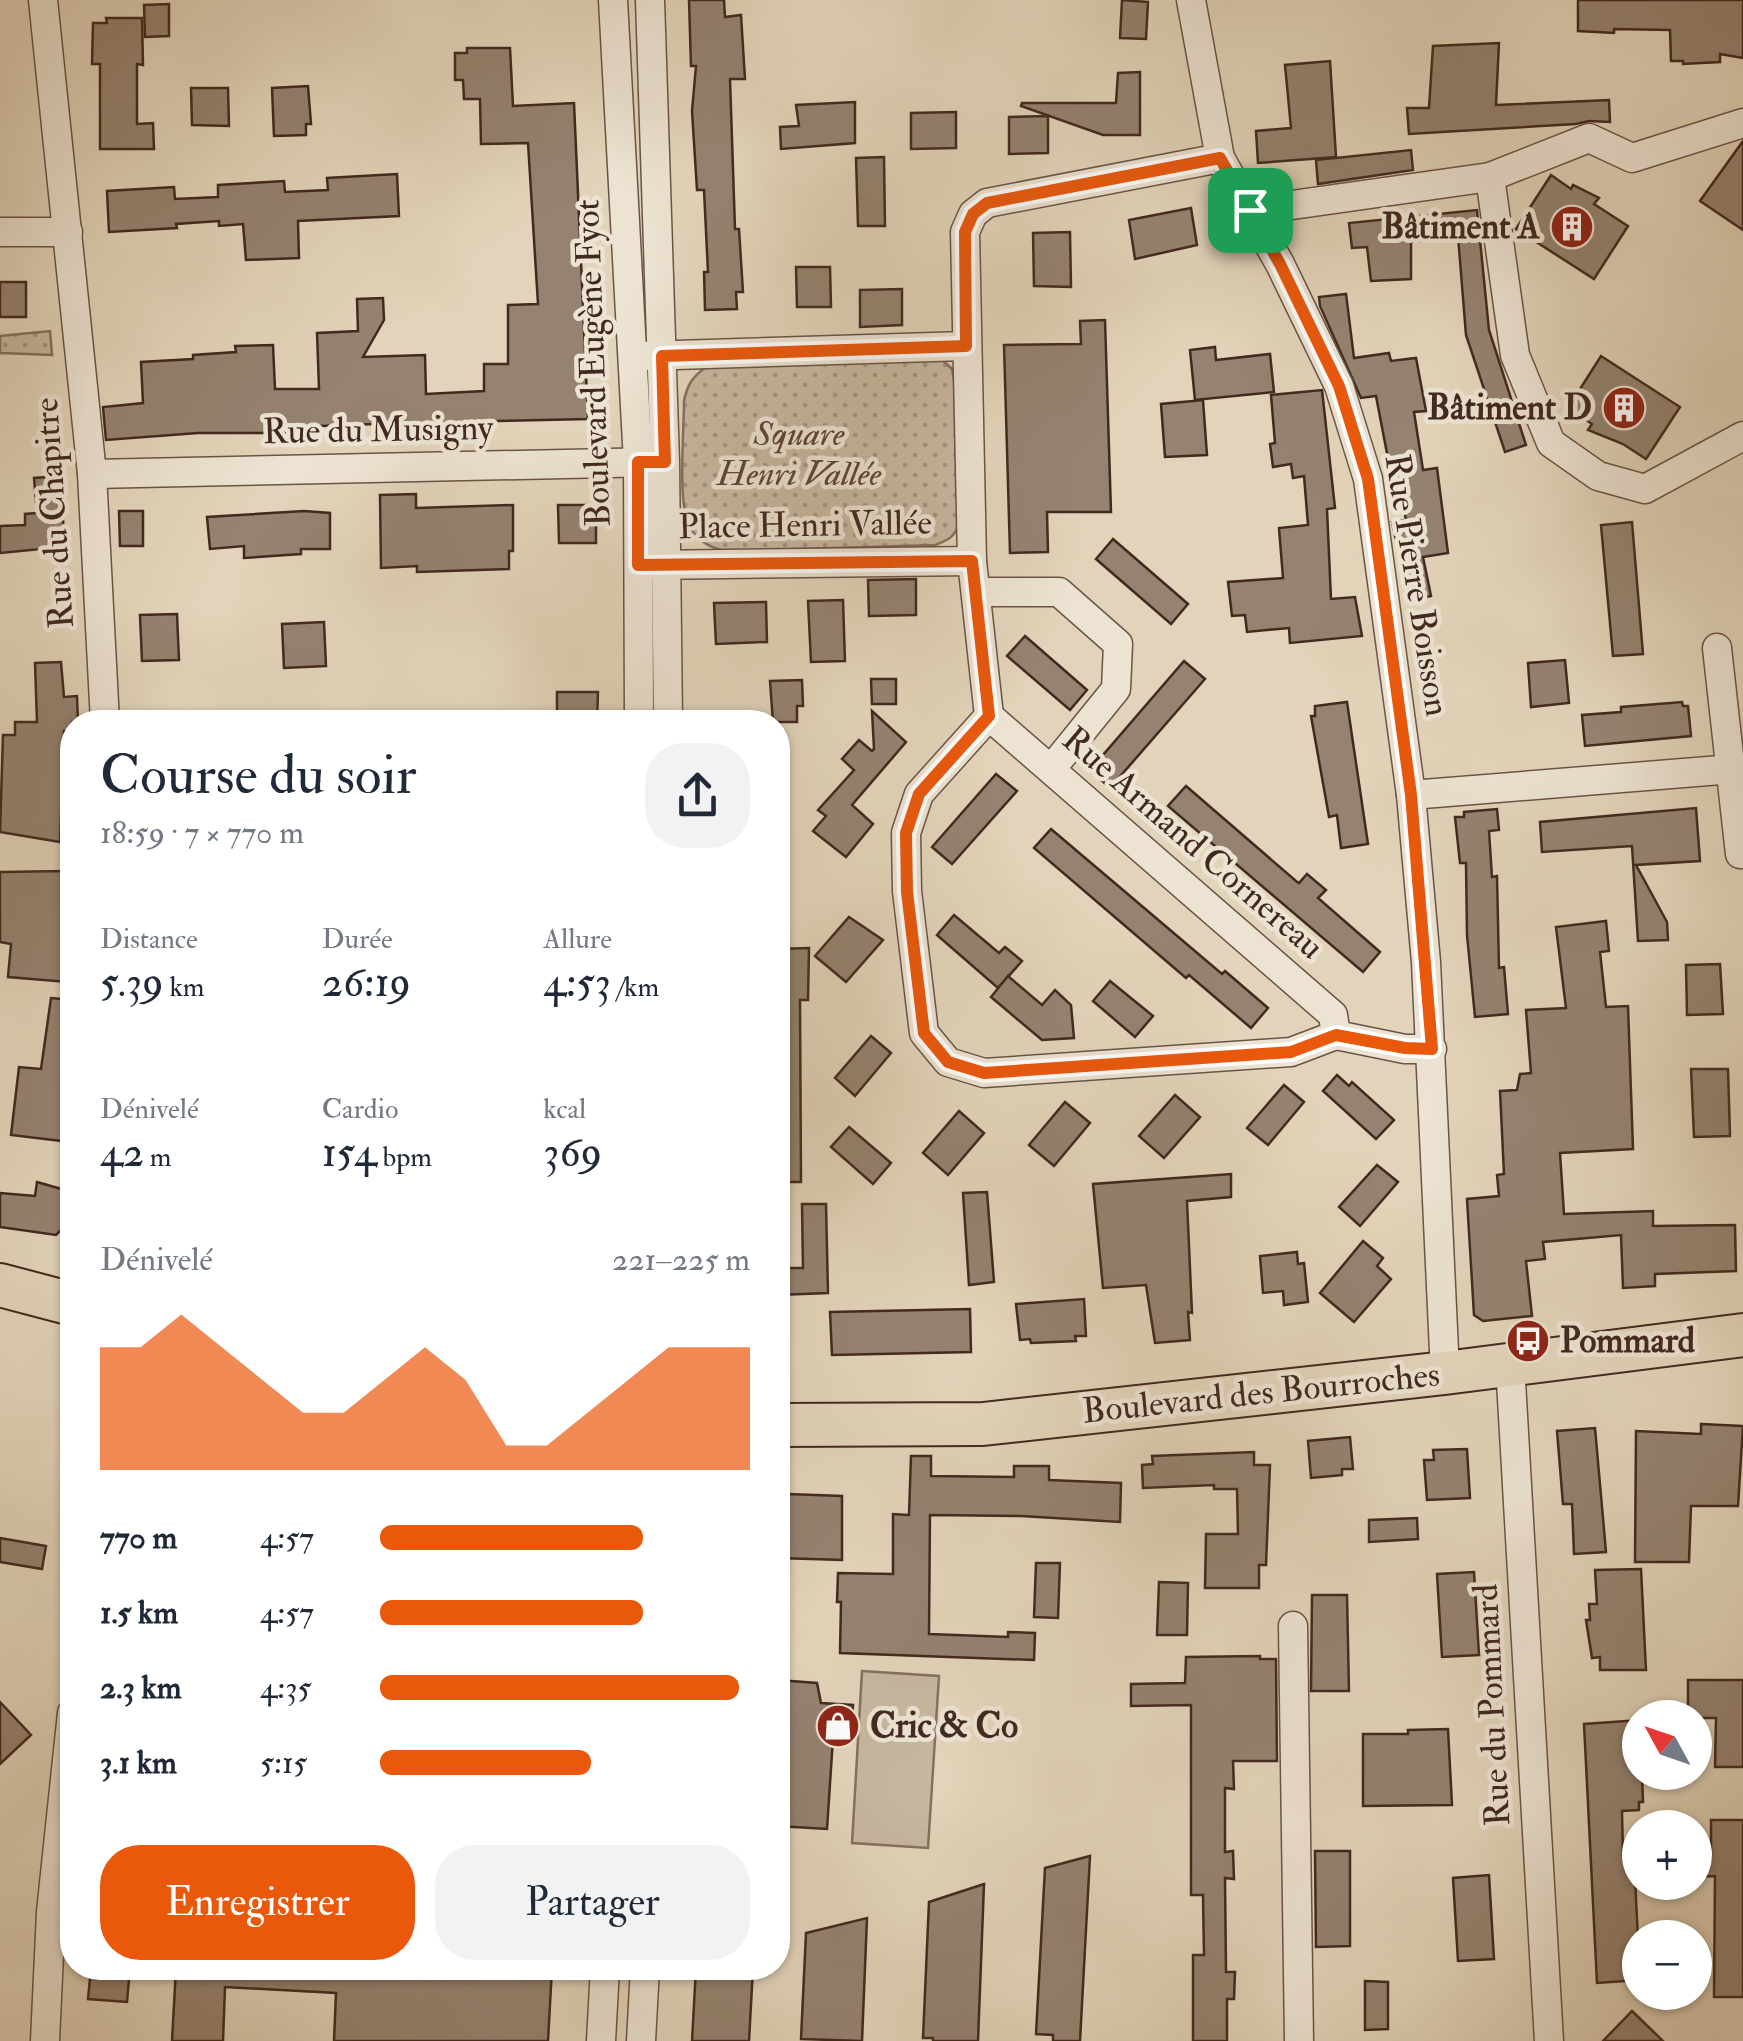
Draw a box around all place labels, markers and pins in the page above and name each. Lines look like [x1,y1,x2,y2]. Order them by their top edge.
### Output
pin [1208,168,1293,253]
building icon: Bâtiment A [1549,204,1595,250]
place label: Bâtiment A [1382,205,1541,249]
building icon: Bâtiment D [1601,385,1647,431]
place label: Bâtiment D [1427,386,1592,430]
bus stop icon: Pommard [1505,1318,1551,1364]
place label: Pommard [1560,1319,1696,1363]
shop icon: Cric & Co [815,1703,861,1749]
place label: Cric & Co [870,1704,1018,1748]

